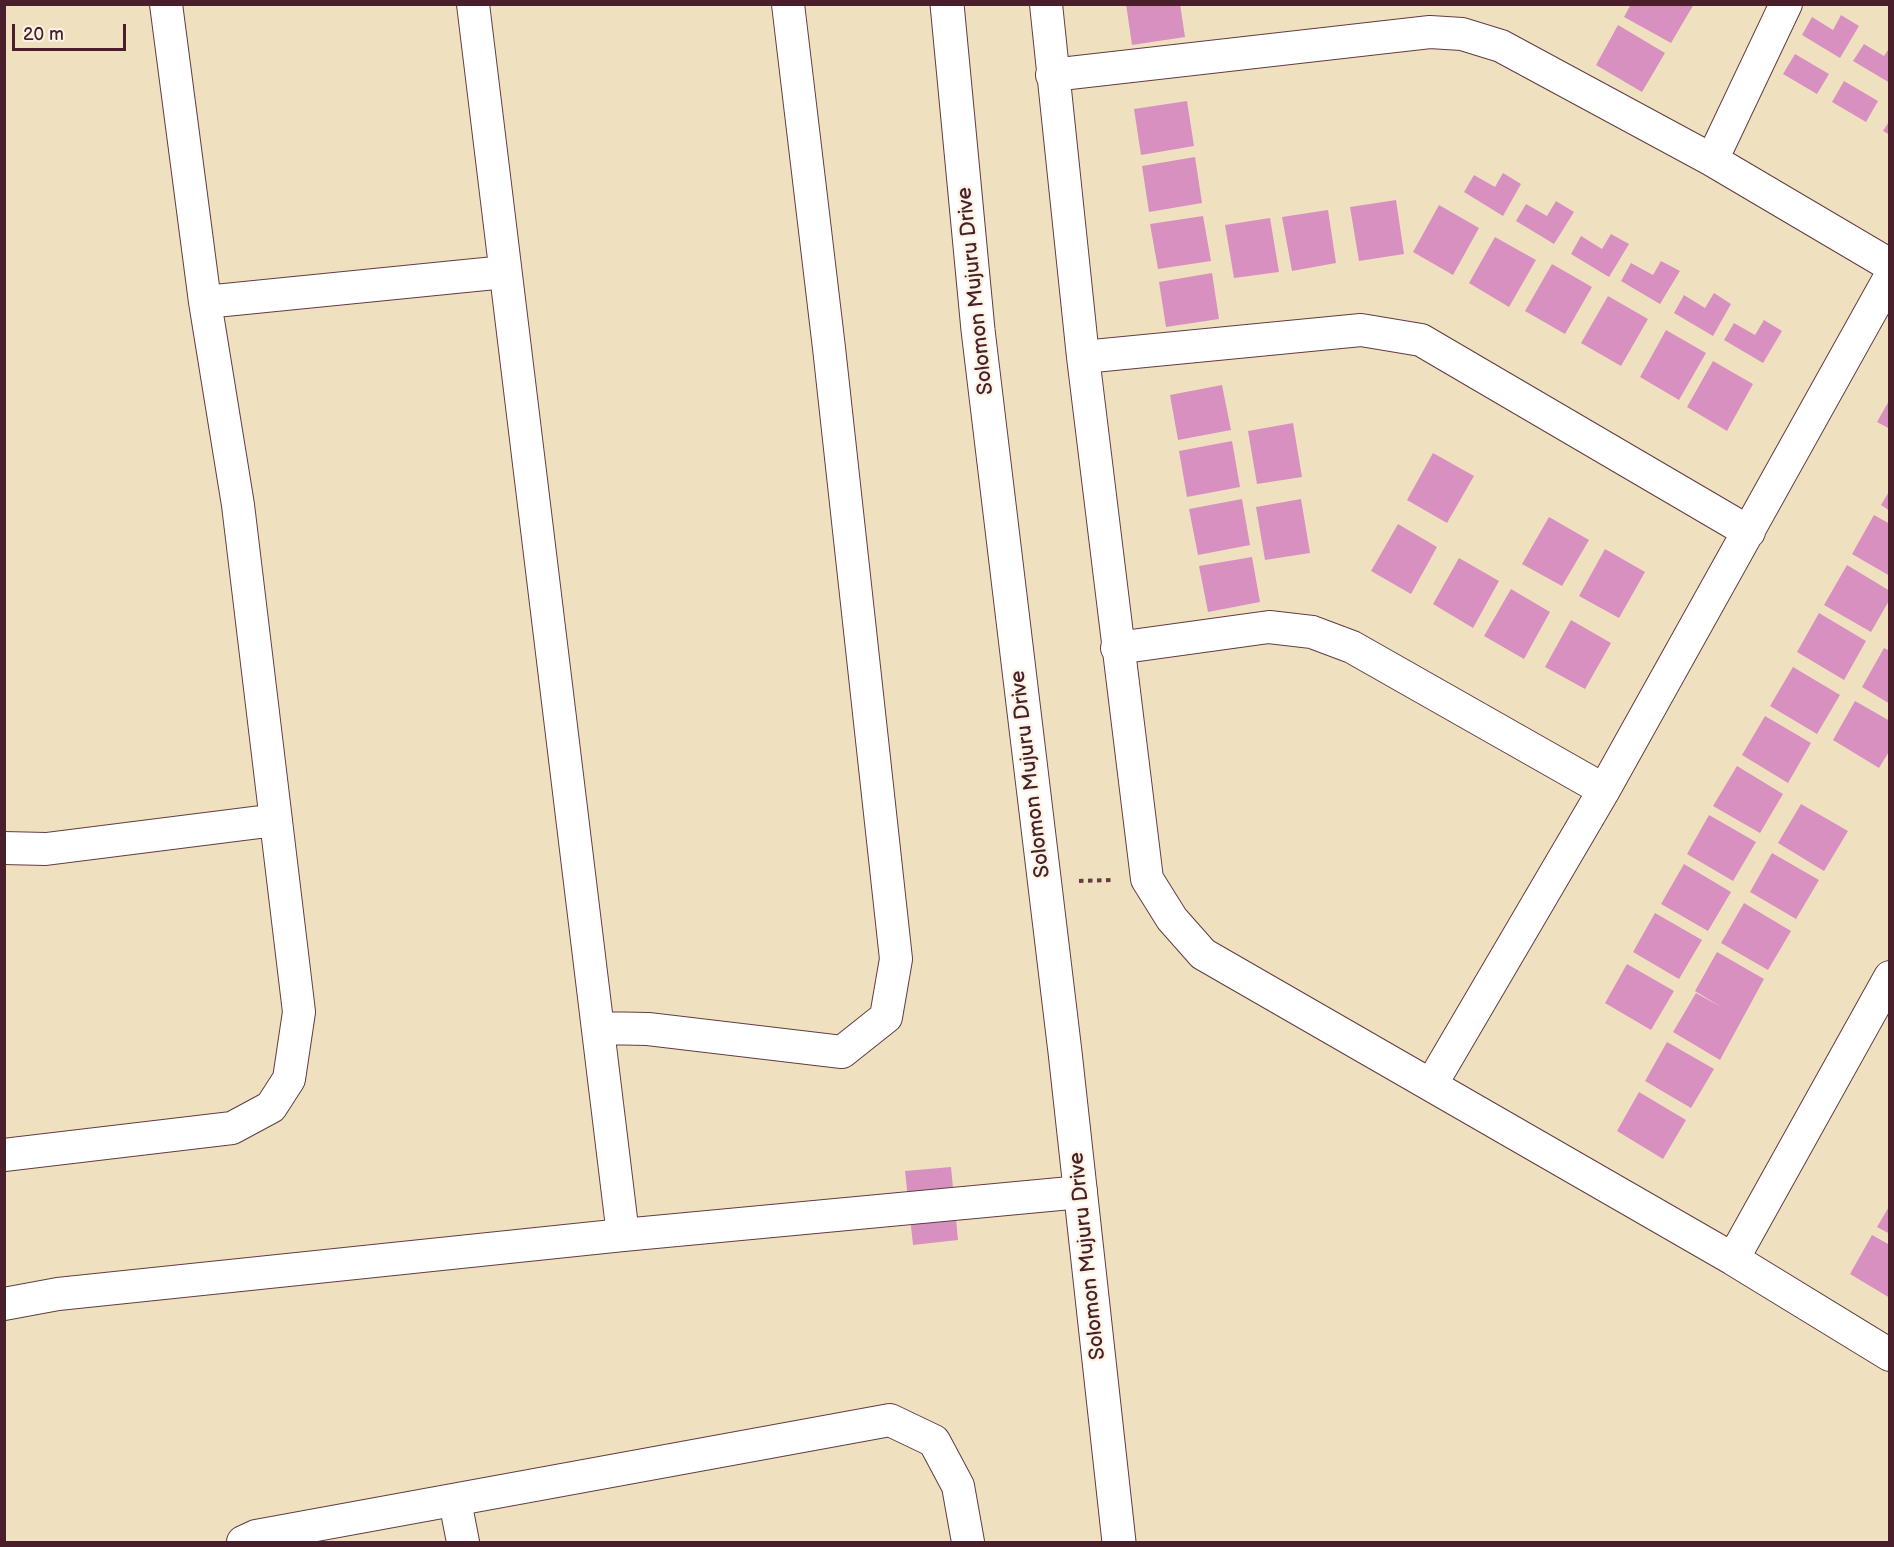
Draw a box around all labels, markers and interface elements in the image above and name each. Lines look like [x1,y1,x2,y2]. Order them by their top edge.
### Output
scale bar [15,12,129,50]
text: 20 m [23,24,64,45]
street label: Solomon Mujuru Drive [953,186,999,396]
street label: Solomon Mujuru Drive [1006,669,1056,879]
street label: Solomon Mujuru Drive [1065,1151,1111,1361]

